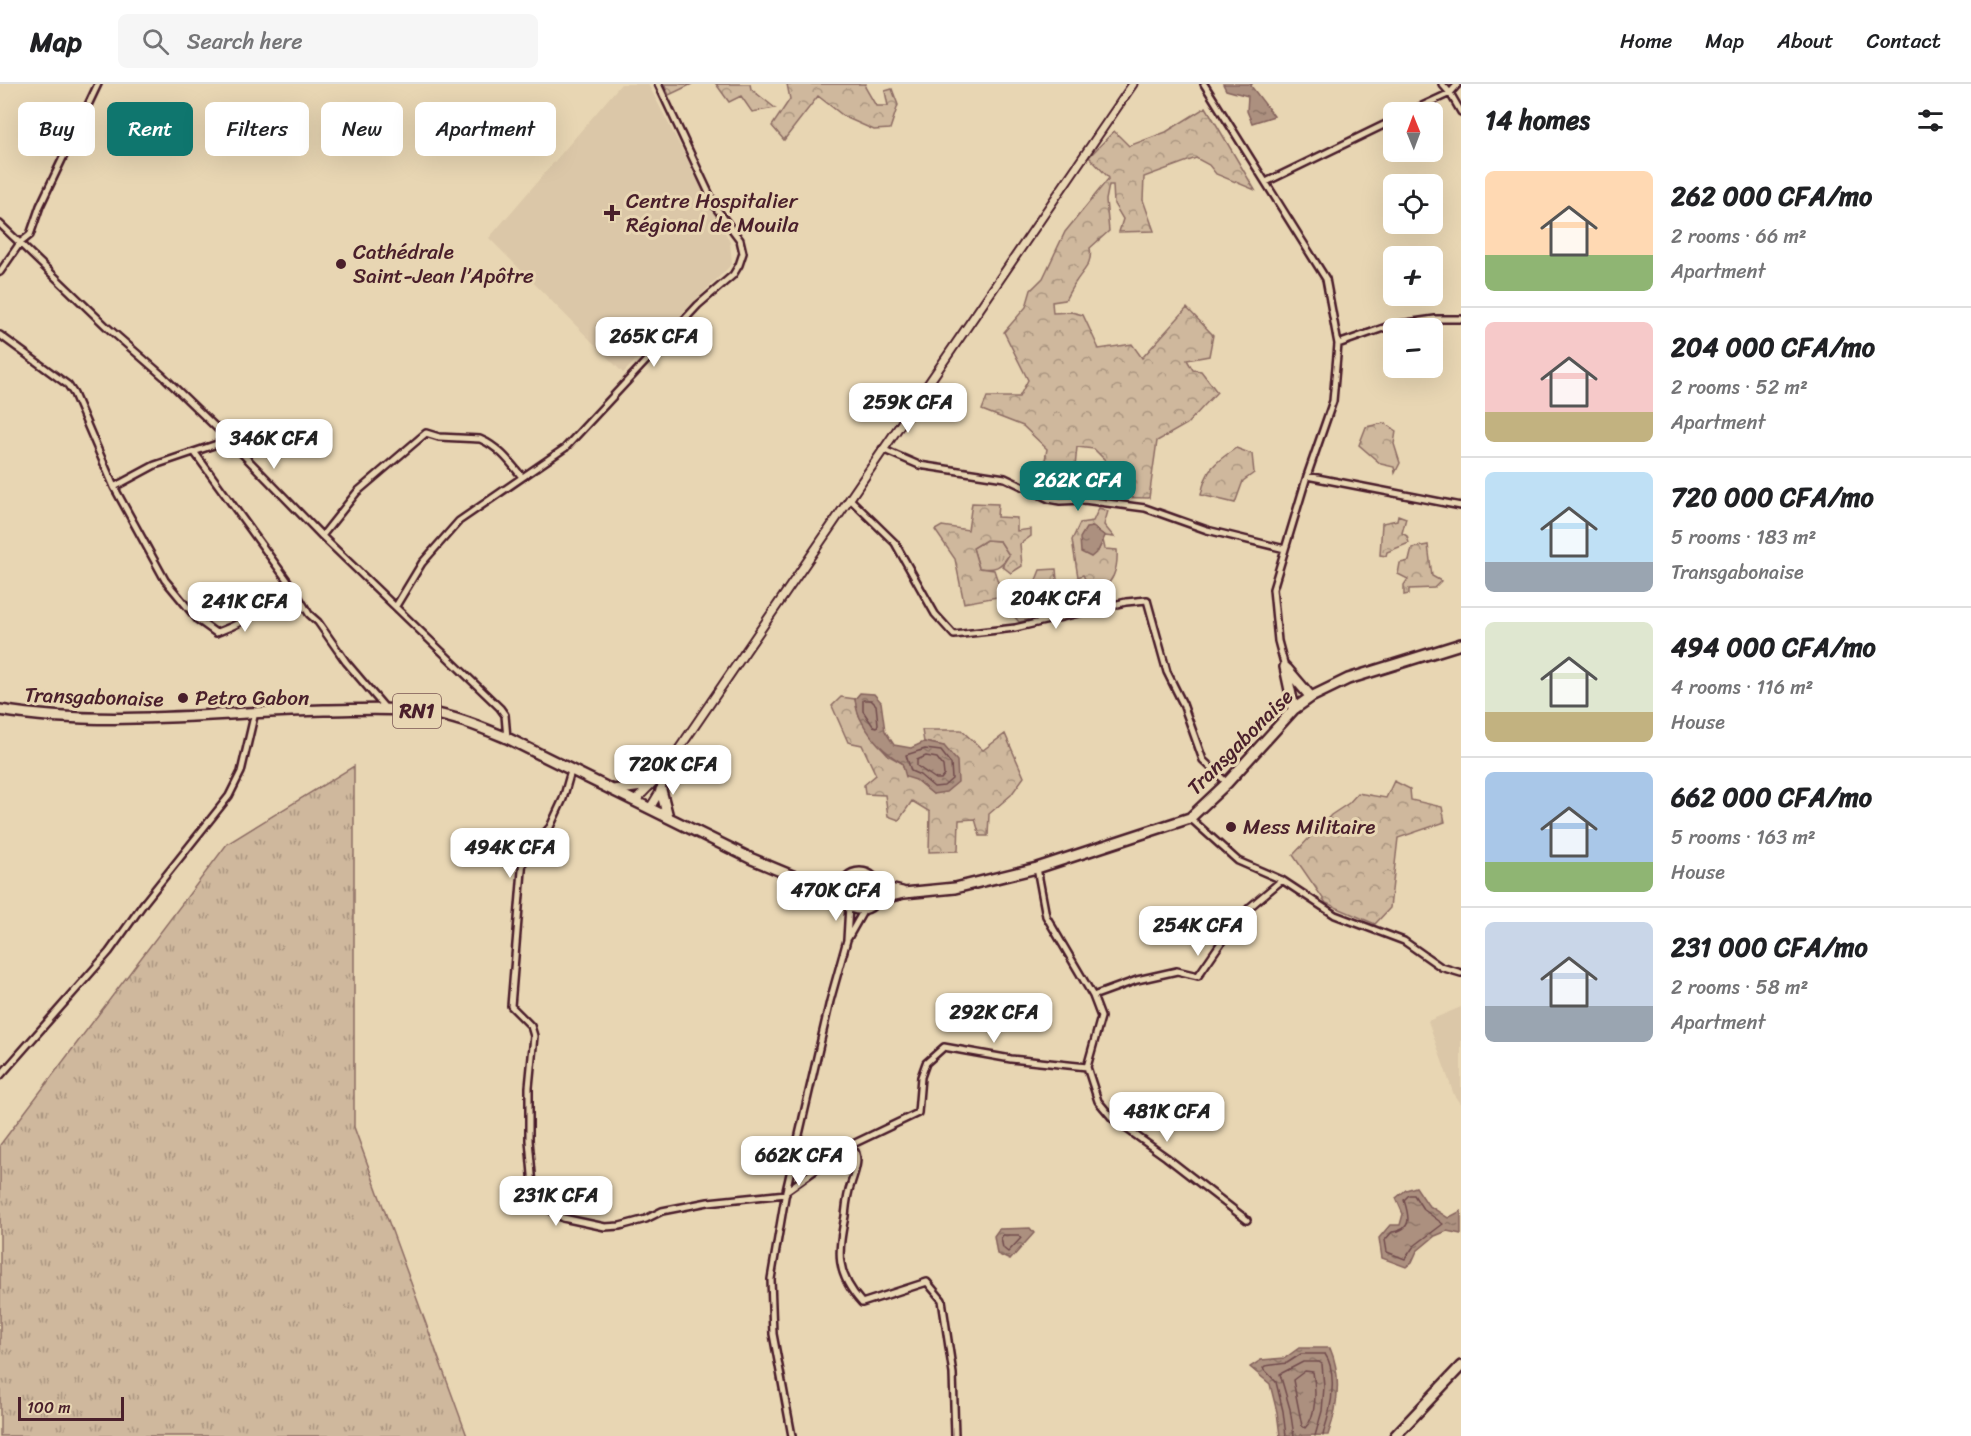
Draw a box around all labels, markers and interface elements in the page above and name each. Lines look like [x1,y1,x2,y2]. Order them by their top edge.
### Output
search box [118,14,538,68]
text: Map [30,17,82,66]
text: Search here [187,22,303,61]
text: Home [1620,22,1672,60]
text: Map [1705,22,1744,60]
text: About [1777,22,1834,60]
text: Contact [1867,22,1941,60]
icon: search [139,25,172,58]
text: 14 homes [1485,97,1590,143]
chip: Buy [18,102,95,156]
chip: Rent [107,102,193,156]
chip: Filters [205,102,309,156]
chip: New [321,102,403,156]
chip: Apartment [415,102,556,156]
north arrow [1383,102,1443,162]
map controls [1383,102,1443,378]
icon: filters [1914,104,1947,137]
text: 262 000 CFA/mo [1671,173,1872,219]
button: locate [1383,174,1443,234]
place label: Centre Hospitalier Régional de Mouila [626,182,799,244]
icon: home [1533,195,1605,267]
marker: Centre Hospitalier Régional de Mouila [603,204,621,222]
text: 2 rooms · 66 m² [1671,219,1807,254]
place label: Cathédrale Saint-Jean l’Apôtre [353,233,534,295]
button: + [1383,246,1443,306]
text: Apartment [1671,254,1765,289]
marker: Cathédrale Saint-Jean l’Apôtre [334,257,348,271]
pin: 265K CFA [592,317,716,368]
button: − [1383,318,1443,378]
text: 265K CFA [610,319,698,354]
text: 204 000 CFA/mo [1671,324,1875,370]
icon: home [1533,346,1605,418]
text: 2 rooms · 52 m² [1671,370,1808,405]
pin: 259K CFA [846,383,970,434]
text: 259K CFA [863,385,953,420]
text: Apartment [1671,405,1765,440]
pin: 346K CFA [212,419,336,470]
text: 346K CFA [230,421,318,456]
pin: 262K CFA [1016,461,1140,512]
text: 262K CFA [1034,463,1122,498]
text: 720 000 CFA/mo [1671,474,1874,520]
icon: home [1533,496,1605,568]
text: 5 rooms · 183 m² [1671,520,1816,555]
text: Transgabonaise [1671,555,1804,590]
pin: 204K CFA [994,579,1118,630]
text: 204K CFA [1011,581,1101,616]
pin: 241K CFA [183,582,307,633]
text: 241K CFA [202,584,288,619]
text: 494 000 CFA/mo [1671,624,1876,670]
icon: home [1533,646,1605,718]
text: 4 rooms · 116 m² [1671,670,1813,705]
street label: Transgabonaise [24,676,164,718]
place label: Petro Gabon [195,679,309,717]
street label: Transgabonaise [1177,679,1303,805]
marker: Petro Gabon [176,691,190,705]
road number: RN1 [393,694,441,728]
text: House [1671,705,1725,740]
pin: 720K CFA [611,745,735,796]
text: 720K CFA [628,747,718,782]
text: 662 000 CFA/mo [1671,774,1872,820]
icon: home [1533,796,1605,868]
place label: Mess Militaire [1243,808,1376,846]
marker: Mess Militaire [1224,820,1238,834]
text: 5 rooms · 163 m² [1671,820,1816,855]
pin: 494K CFA [448,828,572,879]
text: 494K CFA [464,830,556,865]
text: House [1671,855,1725,890]
pin: 470K CFA [774,871,898,922]
text: 470K CFA [791,873,881,908]
pin: 254K CFA [1136,906,1260,957]
text: 254K CFA [1153,908,1243,943]
text: 231 000 CFA/mo [1671,924,1868,970]
icon: home [1533,946,1605,1018]
text: 2 rooms · 58 m² [1671,970,1808,1005]
pin: 292K CFA [932,993,1056,1044]
text: 292K CFA [949,995,1039,1030]
text: Apartment [1671,1005,1765,1040]
pin: 481K CFA [1105,1092,1229,1143]
text: 481K CFA [1124,1094,1211,1129]
pin: 662K CFA [737,1136,861,1187]
text: 662K CFA [755,1138,843,1173]
pin: 231K CFA [494,1176,618,1227]
text: 231K CFA [514,1178,598,1213]
text: 100 m [27,1393,71,1422]
scale bar [18,1394,124,1422]

